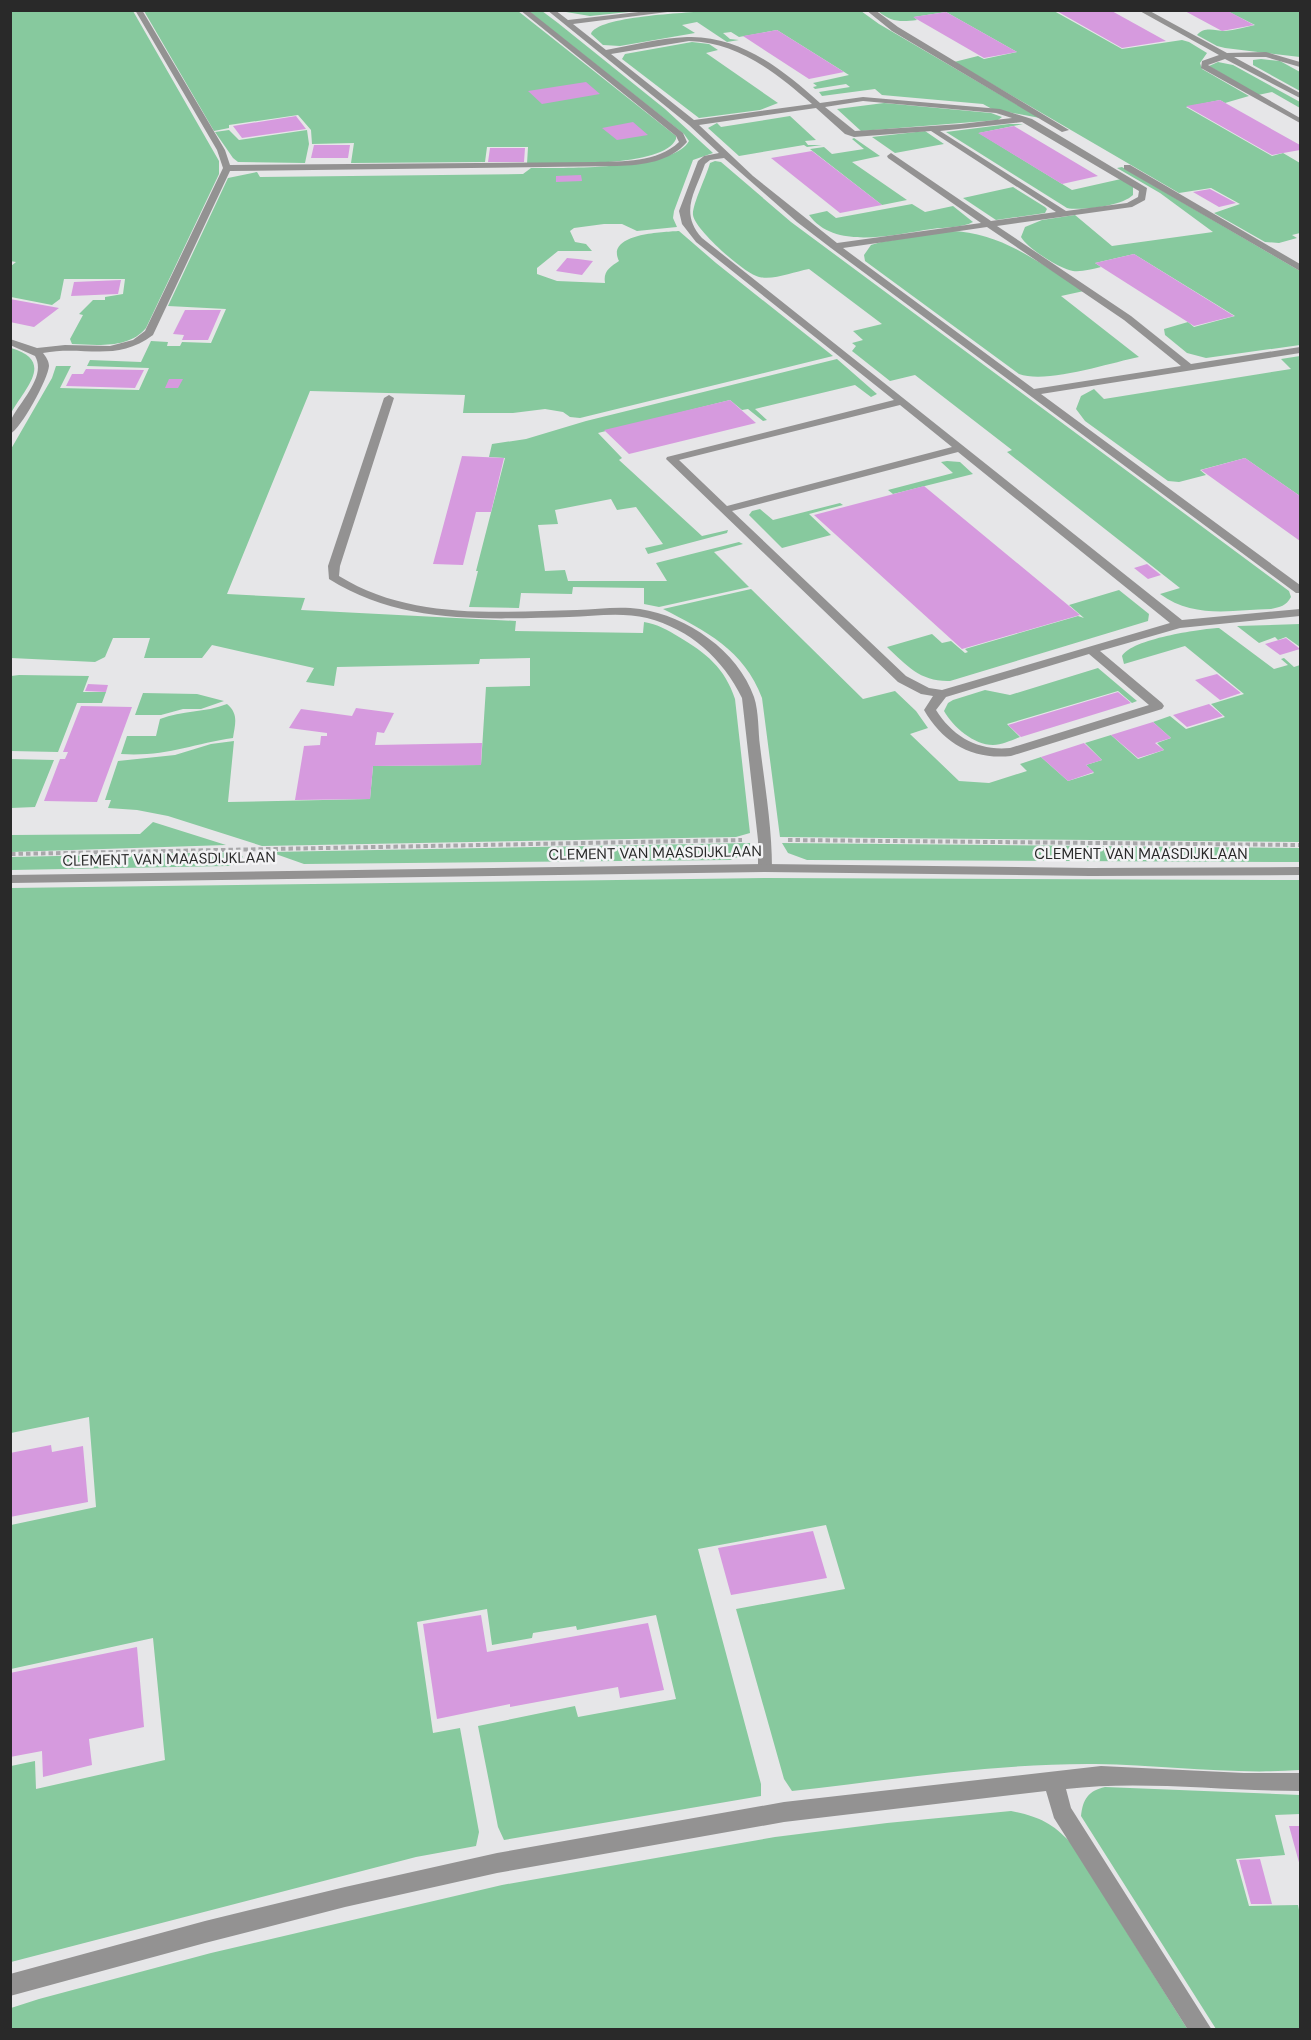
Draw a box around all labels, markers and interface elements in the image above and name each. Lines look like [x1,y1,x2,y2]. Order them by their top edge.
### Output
street label: CLEMENT VAN MAASDIJKLAAN [548,841,762,865]
street label: CLEMENT VAN MAASDIJKLAAN [1034,844,1248,864]
street label: CLEMENT VAN MAASDIJKLAAN [62,847,276,871]

